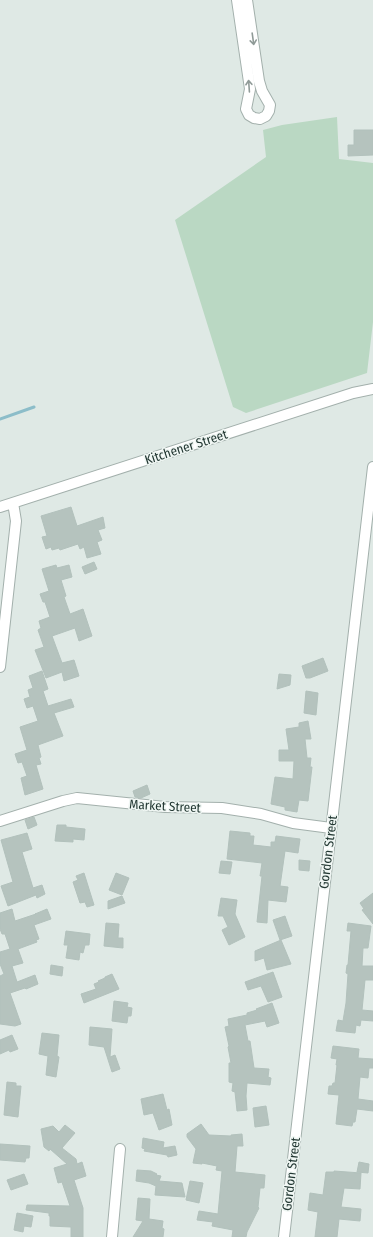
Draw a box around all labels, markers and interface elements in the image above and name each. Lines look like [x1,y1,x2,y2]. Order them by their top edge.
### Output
one-way arrow [249,32,257,45]
one-way arrow [246,80,253,93]
street label: Kitchener Street [143,426,230,467]
street label: Market Street [129,797,202,815]
street label: Gordon Street [316,814,340,890]
street label: Gordon Street [279,1136,303,1212]

